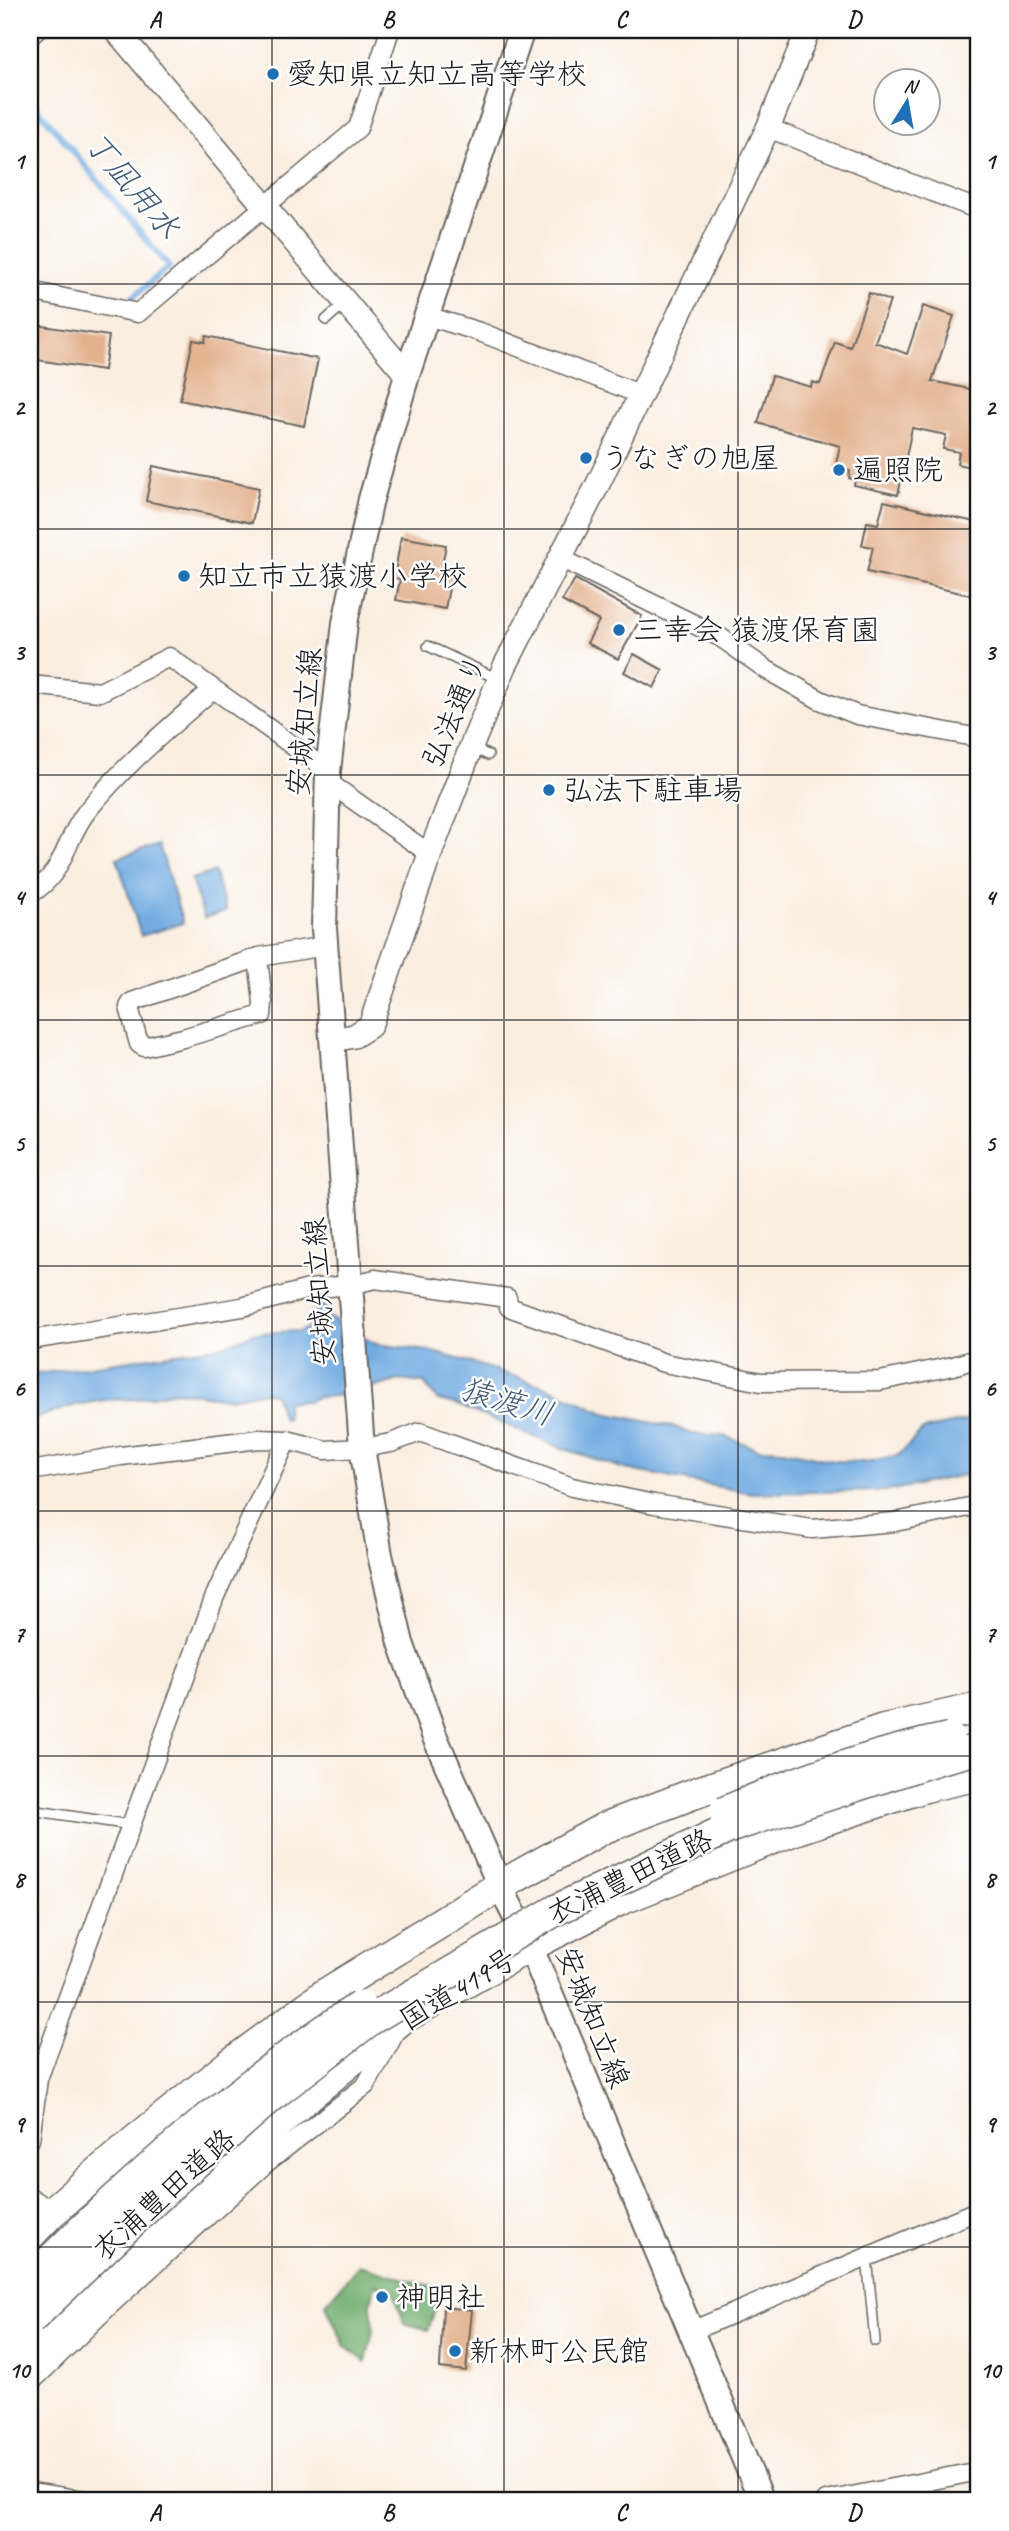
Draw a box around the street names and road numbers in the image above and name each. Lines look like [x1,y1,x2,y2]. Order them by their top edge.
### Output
street label: 安城知立線 [279,646,329,798]
street label: 弘法通り [413,648,495,774]
street label: 安城知立線 [295,1216,343,1368]
street label: 衣浦豊田道路 [541,1819,719,1933]
street label: 国道419号 [392,1939,524,2039]
street label: 安城知立線 [547,1940,639,2094]
street label: 衣浦豊田道路 [84,2120,244,2268]

